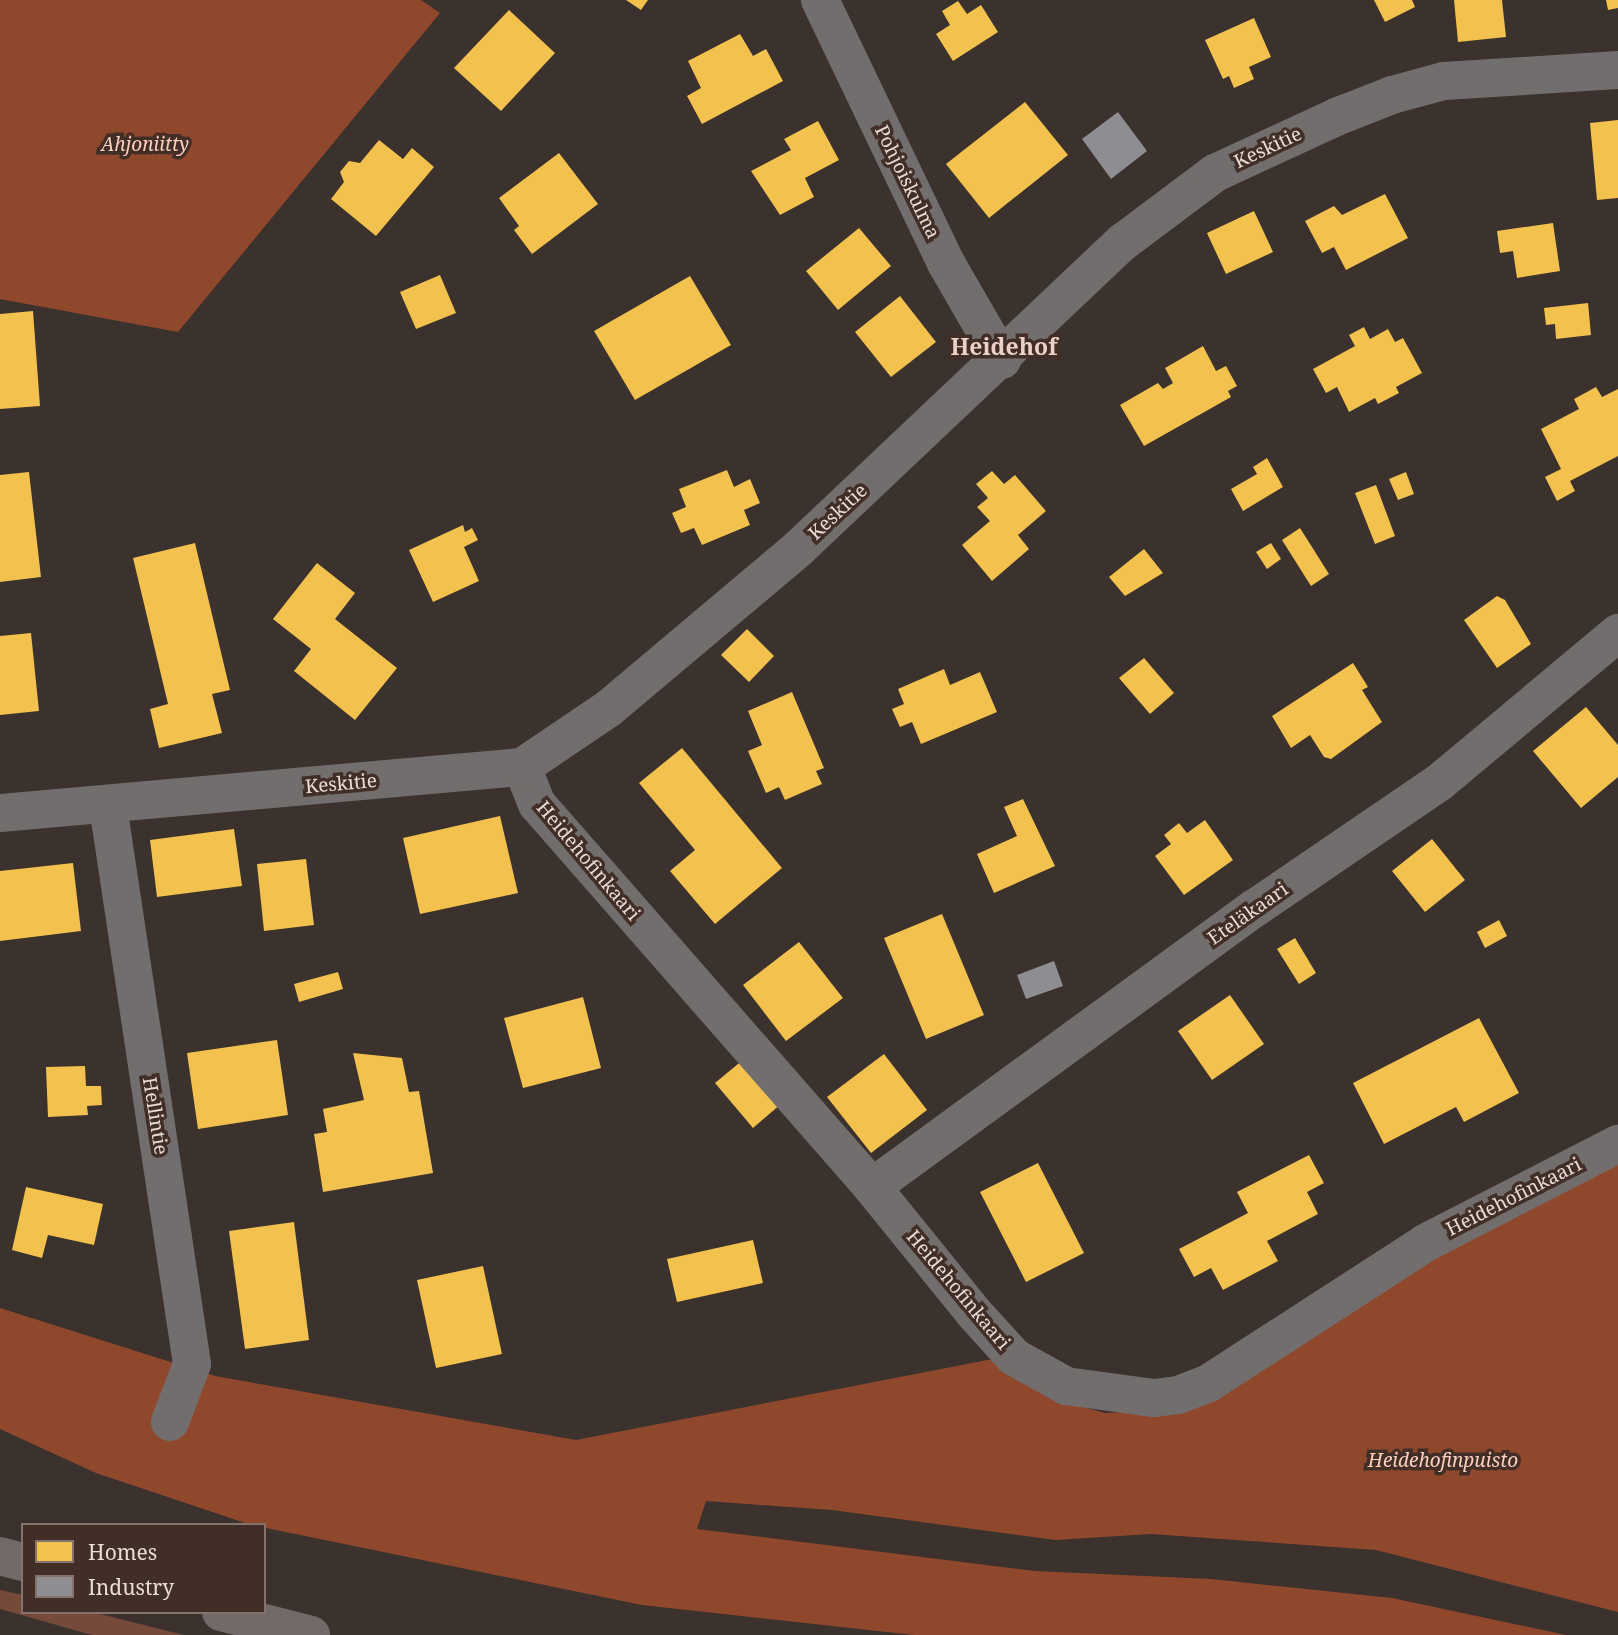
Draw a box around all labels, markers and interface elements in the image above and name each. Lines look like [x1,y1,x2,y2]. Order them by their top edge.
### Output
street label: Pohjoiskulma [870,121,944,243]
street label: Keskitie [1231,122,1305,174]
park label: Ahjoniitty [101,134,189,156]
district label: Heidehof [951,332,1057,360]
street label: Keskitie [804,479,872,545]
street label: Keskitie [304,770,378,798]
street label: Heidehofinkaari [532,797,644,925]
street label: Eteläkaari [1203,878,1293,950]
street label: Hellintie [138,1076,172,1156]
street label: Heidehofinkaari [1443,1153,1585,1241]
street label: Heidehofinkaari [902,1226,1014,1354]
park label: Heidehofinpuisto [1368,1450,1518,1472]
legend [21,1523,266,1614]
text: Homes [88,1538,157,1566]
text: Industry [88,1573,174,1601]

